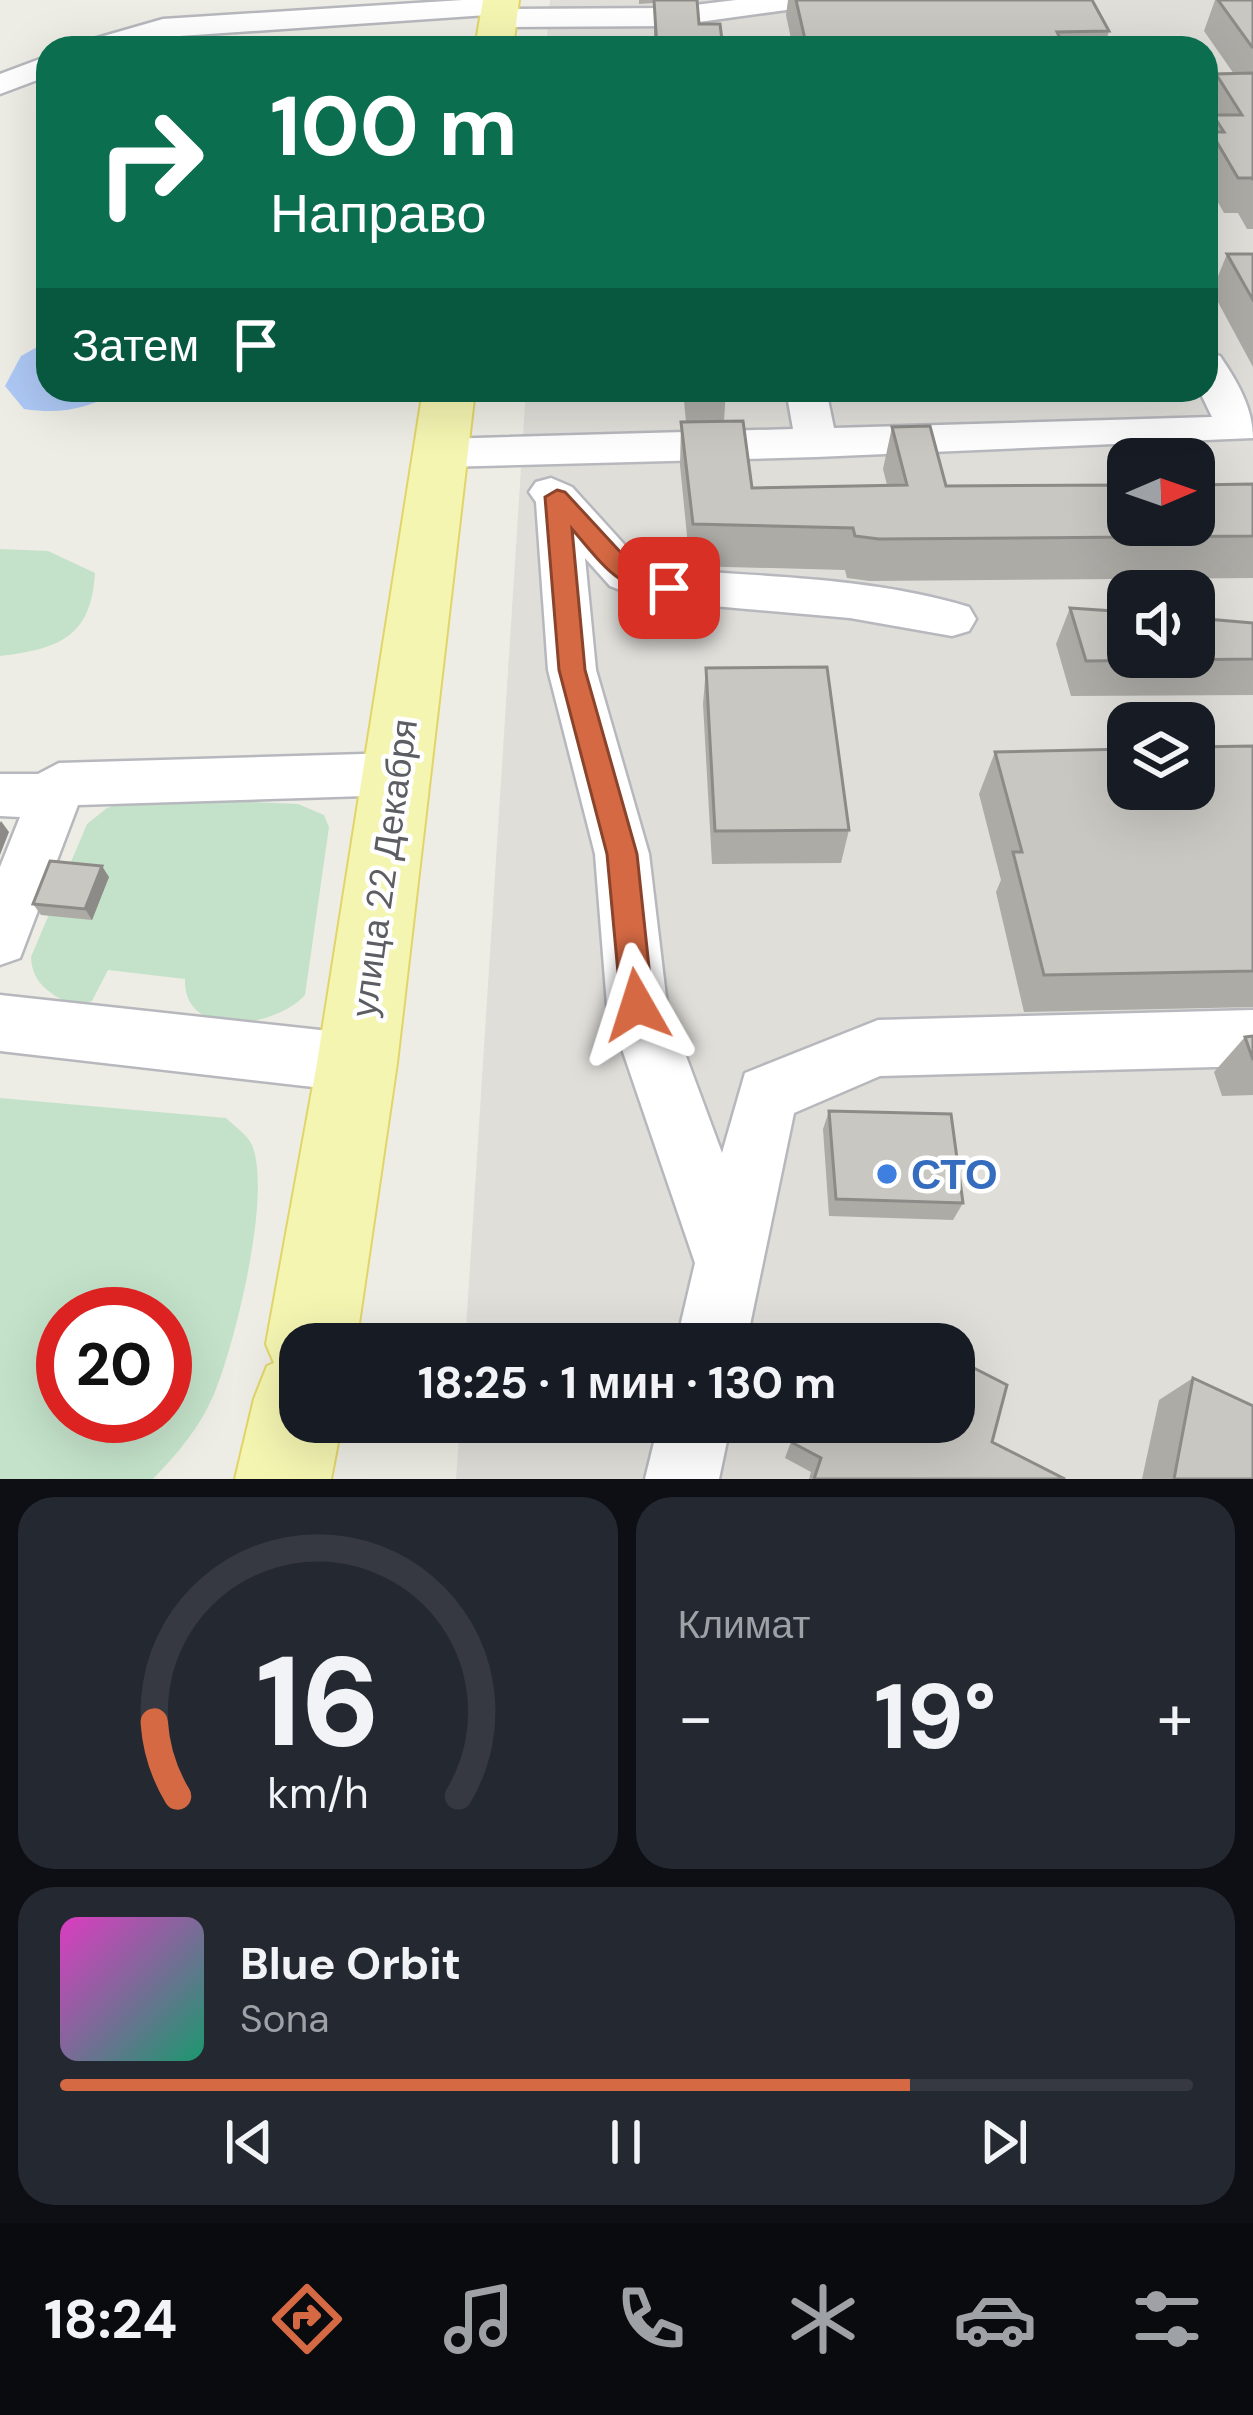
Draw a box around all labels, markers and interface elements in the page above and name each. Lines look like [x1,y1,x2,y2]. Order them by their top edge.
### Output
text: 100 m [270,72,518,181]
icon: right [72,84,228,240]
text: Направо [270,178,486,249]
icon: arrive [223,312,289,378]
text: Затем [72,316,199,375]
north arrow [1107,438,1215,546]
map controls [1107,438,1215,810]
pin [618,537,720,639]
icon: arrive [636,555,702,621]
button: sound [1107,570,1215,678]
button: layers [1107,702,1215,810]
street label: улица 22 Декабря [340,716,428,1020]
position arrow [574,942,700,1068]
place label: СТО [911,1147,998,1202]
marker: СТО [874,1161,900,1187]
speed limit sign: 20 [36,1287,192,1443]
text: 18:25 · 1 мин · 130 m [418,1353,836,1412]
text: Климат [678,1599,810,1650]
text: 16 [255,1621,380,1784]
text: 19° [874,1659,997,1776]
text: − [678,1675,714,1760]
text: + [1157,1675,1193,1760]
text: km/h [267,1765,368,1821]
text: Blue Orbit [240,1934,461,1993]
text: Sona [240,1993,329,2044]
icon: previous [216,2109,282,2175]
icon: pause [593,2109,659,2175]
icon: next [971,2109,1037,2175]
icon: directions [265,2277,349,2361]
icon: music [437,2277,521,2361]
icon: phone [609,2277,693,2361]
icon: climate [781,2277,865,2361]
icon: car [953,2277,1037,2361]
icon: filters [1125,2277,1209,2361]
text: 18:24 [44,2284,177,2355]

